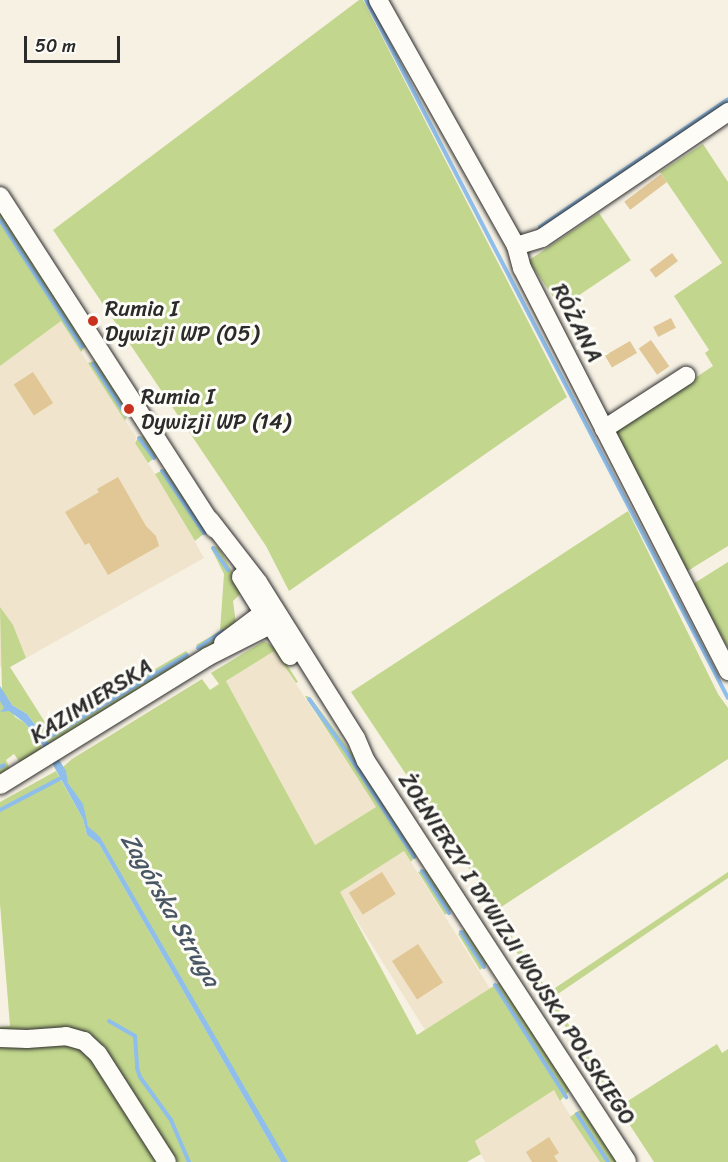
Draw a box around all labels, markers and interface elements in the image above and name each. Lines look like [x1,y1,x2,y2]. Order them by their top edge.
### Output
scale bar [27,24,123,62]
text: 50 m [35,30,76,62]
street label: RÓŻANA [546,279,608,367]
place label: Rumia I Dywizji WP (05) [105,295,259,346]
marker: Rumia I Dywizji WP (05) [86,314,100,328]
place label: Rumia I Dywizji WP (14) [141,383,291,434]
marker: Rumia I Dywizji WP (14) [122,402,136,416]
street label: KAZIMIERSKA [25,653,157,749]
street label: ŻOŁNIERZY I DYWIZJI WOJSKA POLSKIEGO [393,768,641,1130]
water label: Zagórska Struga [114,828,226,992]

